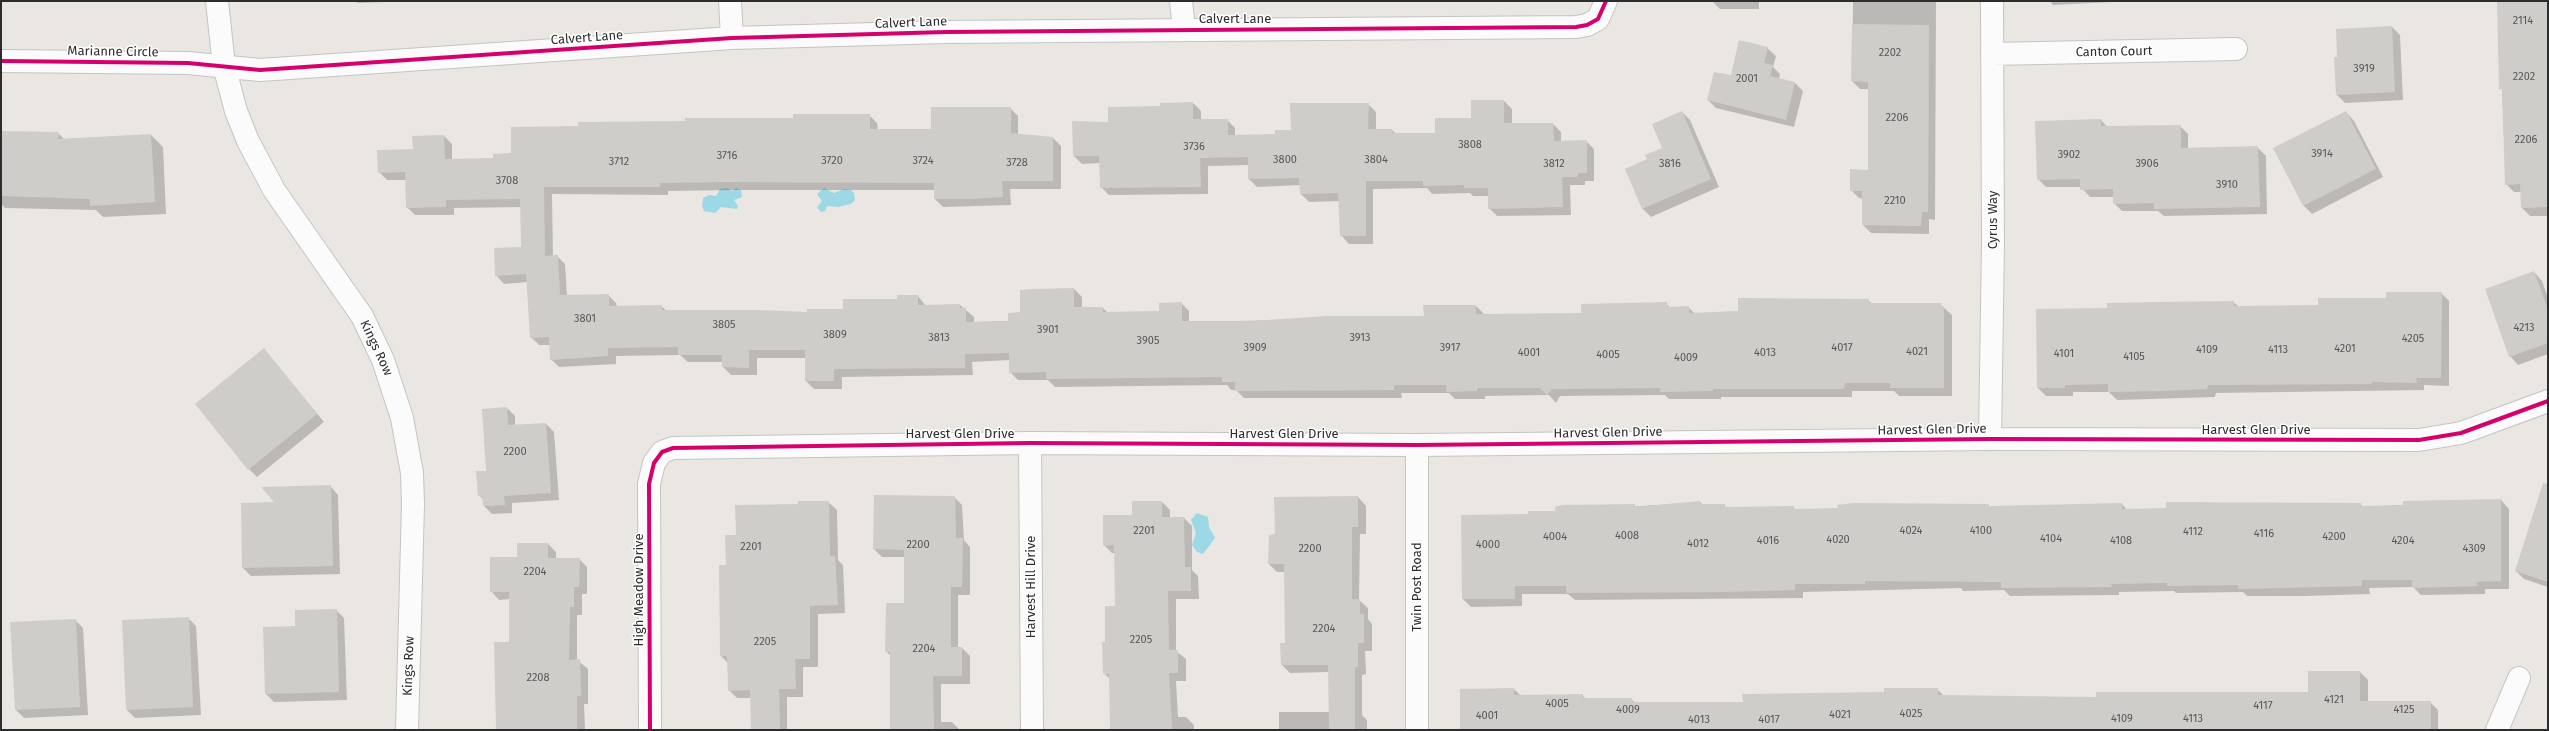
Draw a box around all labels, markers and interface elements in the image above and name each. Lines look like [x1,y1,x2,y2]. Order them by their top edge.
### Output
street label: Calvert Lane [1199,11,1271,27]
street label: Calvert Lane [875,14,947,32]
house number: 2114 [2513,14,2533,28]
street label: Calvert Lane [550,28,624,48]
street label: Marianne Circle [67,43,159,61]
street label: Canton Court [2075,44,2153,60]
house number: 2202 [1879,46,1901,60]
house number: 3919 [2353,62,2375,76]
house number: 2202 [2513,70,2535,84]
house number: 2001 [1736,72,1758,86]
house number: 2206 [1886,111,1908,125]
house number: 2206 [2515,133,2537,147]
house number: 3808 [1458,138,1482,152]
house number: 3736 [1183,140,1205,154]
house number: 3914 [2311,147,2333,161]
house number: 3902 [2058,148,2080,162]
house number: 3716 [717,149,737,163]
house number: 3800 [1273,153,1297,167]
house number: 3804 [1364,153,1388,167]
house number: 3720 [821,154,843,168]
house number: 3724 [912,154,934,168]
house number: 3712 [609,155,629,169]
house number: 3728 [1006,156,1028,170]
house number: 3812 [1543,157,1565,171]
house number: 3816 [1659,157,1681,171]
house number: 3906 [2135,157,2159,171]
house number: 3708 [496,174,518,188]
house number: 3910 [2216,178,2238,192]
street label: Cyrus Way [1985,191,2001,249]
house number: 2210 [1884,194,1906,208]
house number: 3801 [574,312,596,326]
street label: Kings Row [356,318,396,378]
house number: 3805 [712,318,736,332]
house number: 4213 [2513,321,2535,335]
house number: 3901 [1037,323,1059,337]
house number: 3809 [823,328,847,342]
house number: 3813 [928,331,950,345]
house number: 3913 [1349,331,1371,345]
house number: 4205 [2402,332,2424,346]
house number: 3905 [1137,334,1159,348]
house number: 3909 [1244,341,1266,355]
house number: 3917 [1440,341,1460,355]
house number: 4017 [1831,341,1853,355]
house number: 4201 [2334,342,2356,356]
house number: 4109 [2196,343,2218,357]
house number: 4113 [2268,343,2288,357]
house number: 4021 [1906,345,1928,359]
house number: 4001 [1518,346,1540,360]
house number: 4013 [1754,346,1776,360]
house number: 4101 [2054,347,2074,361]
house number: 4005 [1596,348,1620,362]
house number: 4105 [2123,350,2145,364]
house number: 4009 [1674,351,1698,365]
street label: Harvest Glen Drive [1877,421,1987,439]
street label: Harvest Glen Drive [2201,422,2311,438]
street label: Harvest Glen Drive [1553,424,1663,442]
street label: Harvest Glen Drive [905,426,1015,442]
street label: Harvest Glen Drive [1229,426,1339,442]
house number: 2200 [503,445,527,459]
house number: 2201 [1133,524,1155,538]
house number: 4024 [1900,524,1922,538]
house number: 4100 [1970,524,1992,538]
house number: 4112 [2183,525,2203,539]
house number: 4116 [2254,527,2274,541]
house number: 4008 [1615,529,1639,543]
house number: 4004 [1543,530,1567,544]
house number: 4200 [2322,530,2346,544]
house number: 4104 [2040,532,2062,546]
street label: High Meadow Drive [631,533,647,647]
house number: 4020 [1826,533,1850,547]
house number: 4016 [1757,534,1779,548]
house number: 4108 [2110,534,2132,548]
house number: 4204 [2391,534,2415,548]
street label: Harvest Hill Drive [1023,536,1039,638]
house number: 4012 [1687,537,1709,551]
house number: 2200 [906,538,930,552]
house number: 4000 [1476,538,1500,552]
house number: 2201 [740,540,762,554]
house number: 2200 [1298,542,1322,556]
street label: Twin Post Road [1409,542,1425,632]
house number: 4309 [2463,542,2485,556]
house number: 2204 [524,565,546,579]
house number: 2204 [1313,622,1335,636]
house number: 2205 [1130,633,1152,647]
house number: 2205 [754,635,776,649]
street label: Kings Row [400,636,418,696]
house number: 2204 [913,642,935,656]
house number: 2208 [526,671,550,685]
house number: 4121 [2324,693,2344,707]
house number: 4005 [1545,697,1569,711]
house number: 4117 [2253,699,2273,713]
house number: 4009 [1616,703,1640,717]
house number: 4125 [2394,703,2414,717]
house number: 4025 [1900,707,1922,721]
house number: 4021 [1829,708,1851,722]
house number: 4001 [1476,709,1498,723]
house number: 4109 [2111,712,2133,726]
house number: 4113 [2183,712,2203,726]
house number: 4013 [1688,713,1710,727]
house number: 4017 [1758,713,1780,727]

